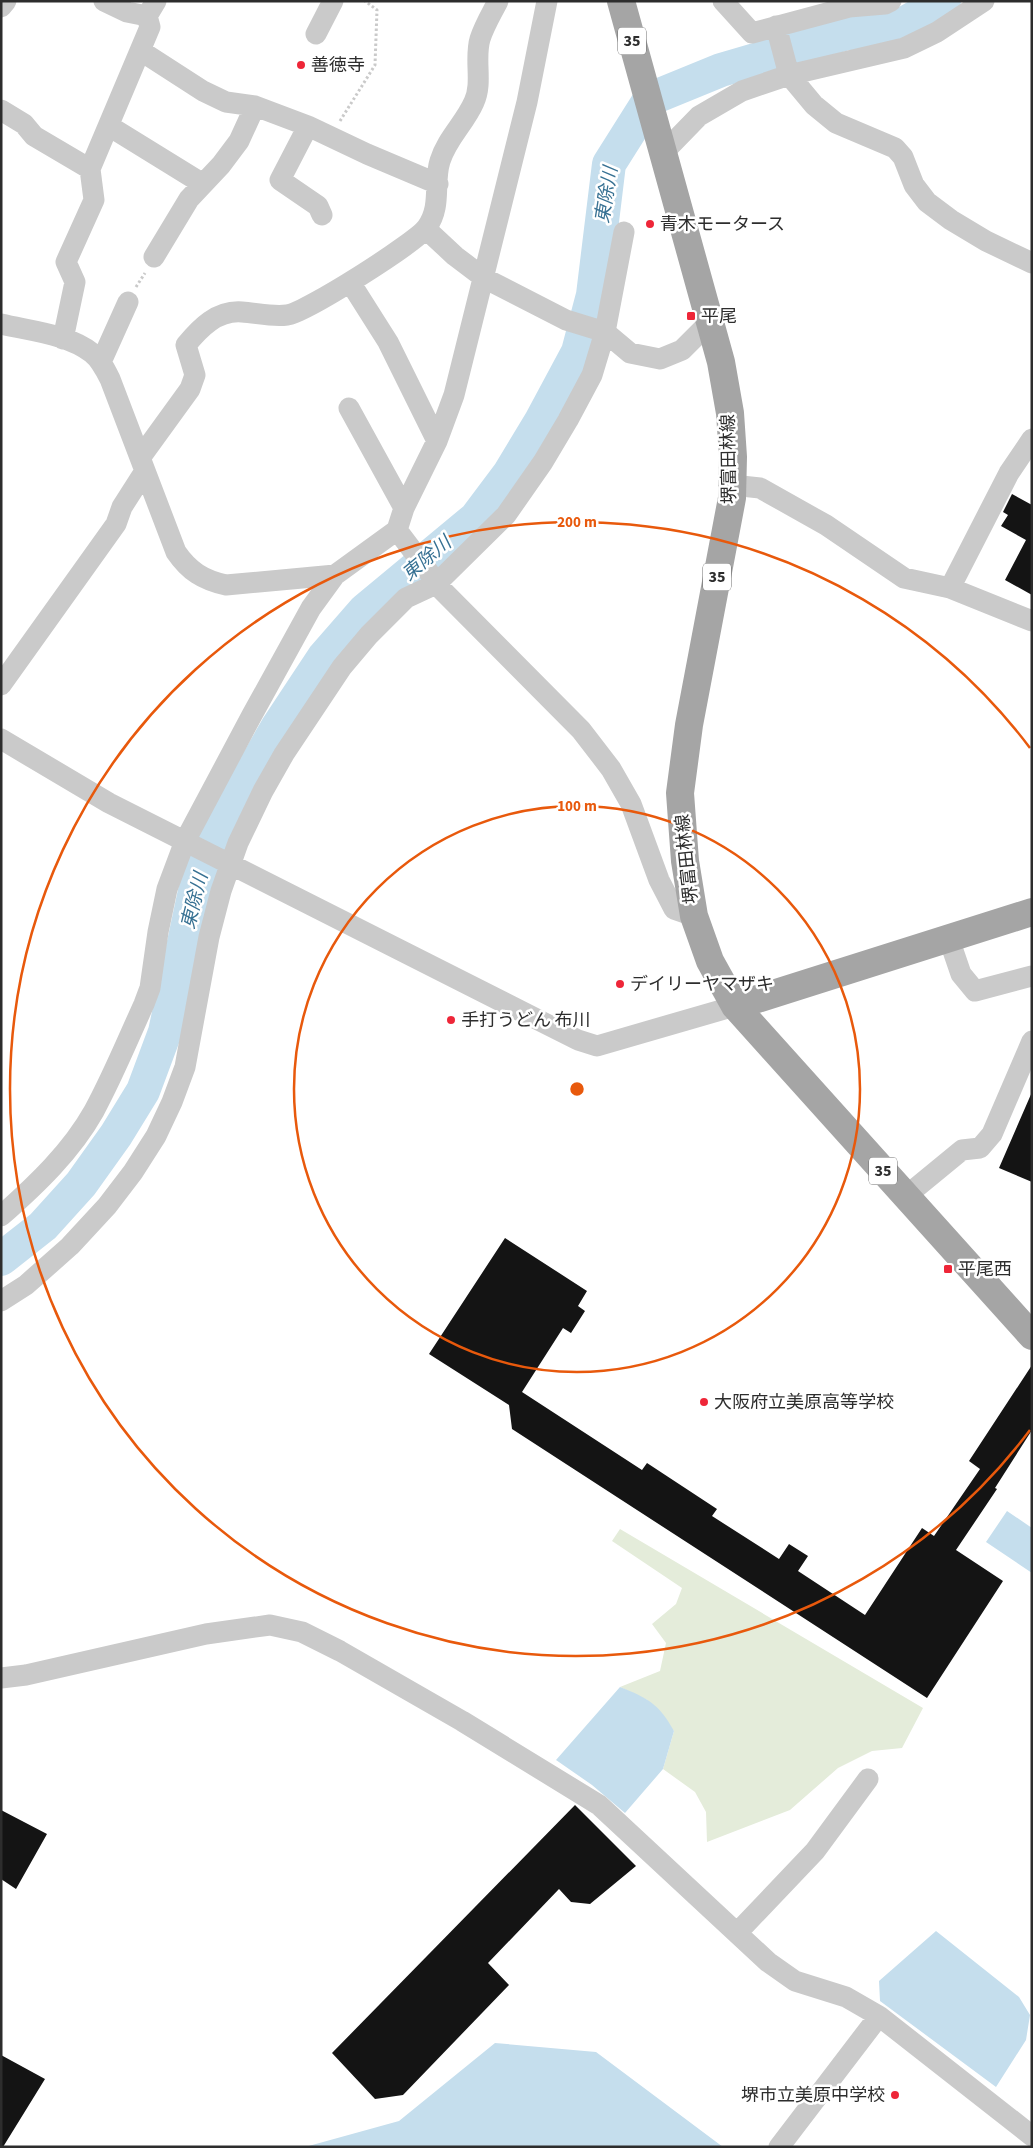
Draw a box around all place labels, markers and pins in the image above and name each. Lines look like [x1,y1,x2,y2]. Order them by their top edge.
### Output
place label: 善徳寺 [311,53,365,78]
marker: 善徳寺 [295,59,307,71]
place label: 青木モータース [660,212,785,237]
marker: 青木モータース [644,218,656,230]
place label: 平尾 [701,304,737,329]
marker: 平尾 [685,310,697,322]
place label: デイリーヤマザキ [630,972,774,997]
marker: デイリーヤマザキ [614,978,626,990]
place label: 手打うどん 布川 [461,1008,591,1033]
marker: 手打うどん 布川 [445,1014,457,1026]
centre of rings [568,1080,586,1098]
place label: 平尾西 [958,1257,1012,1282]
marker: 平尾西 [942,1263,954,1275]
place label: 大阪府立美原高等学校 [714,1390,894,1415]
marker: 大阪府立美原高等学校 [698,1396,710,1408]
place label: 堺市立美原中学校 [741,2083,885,2108]
marker: 堺市立美原中学校 [889,2089,901,2101]

